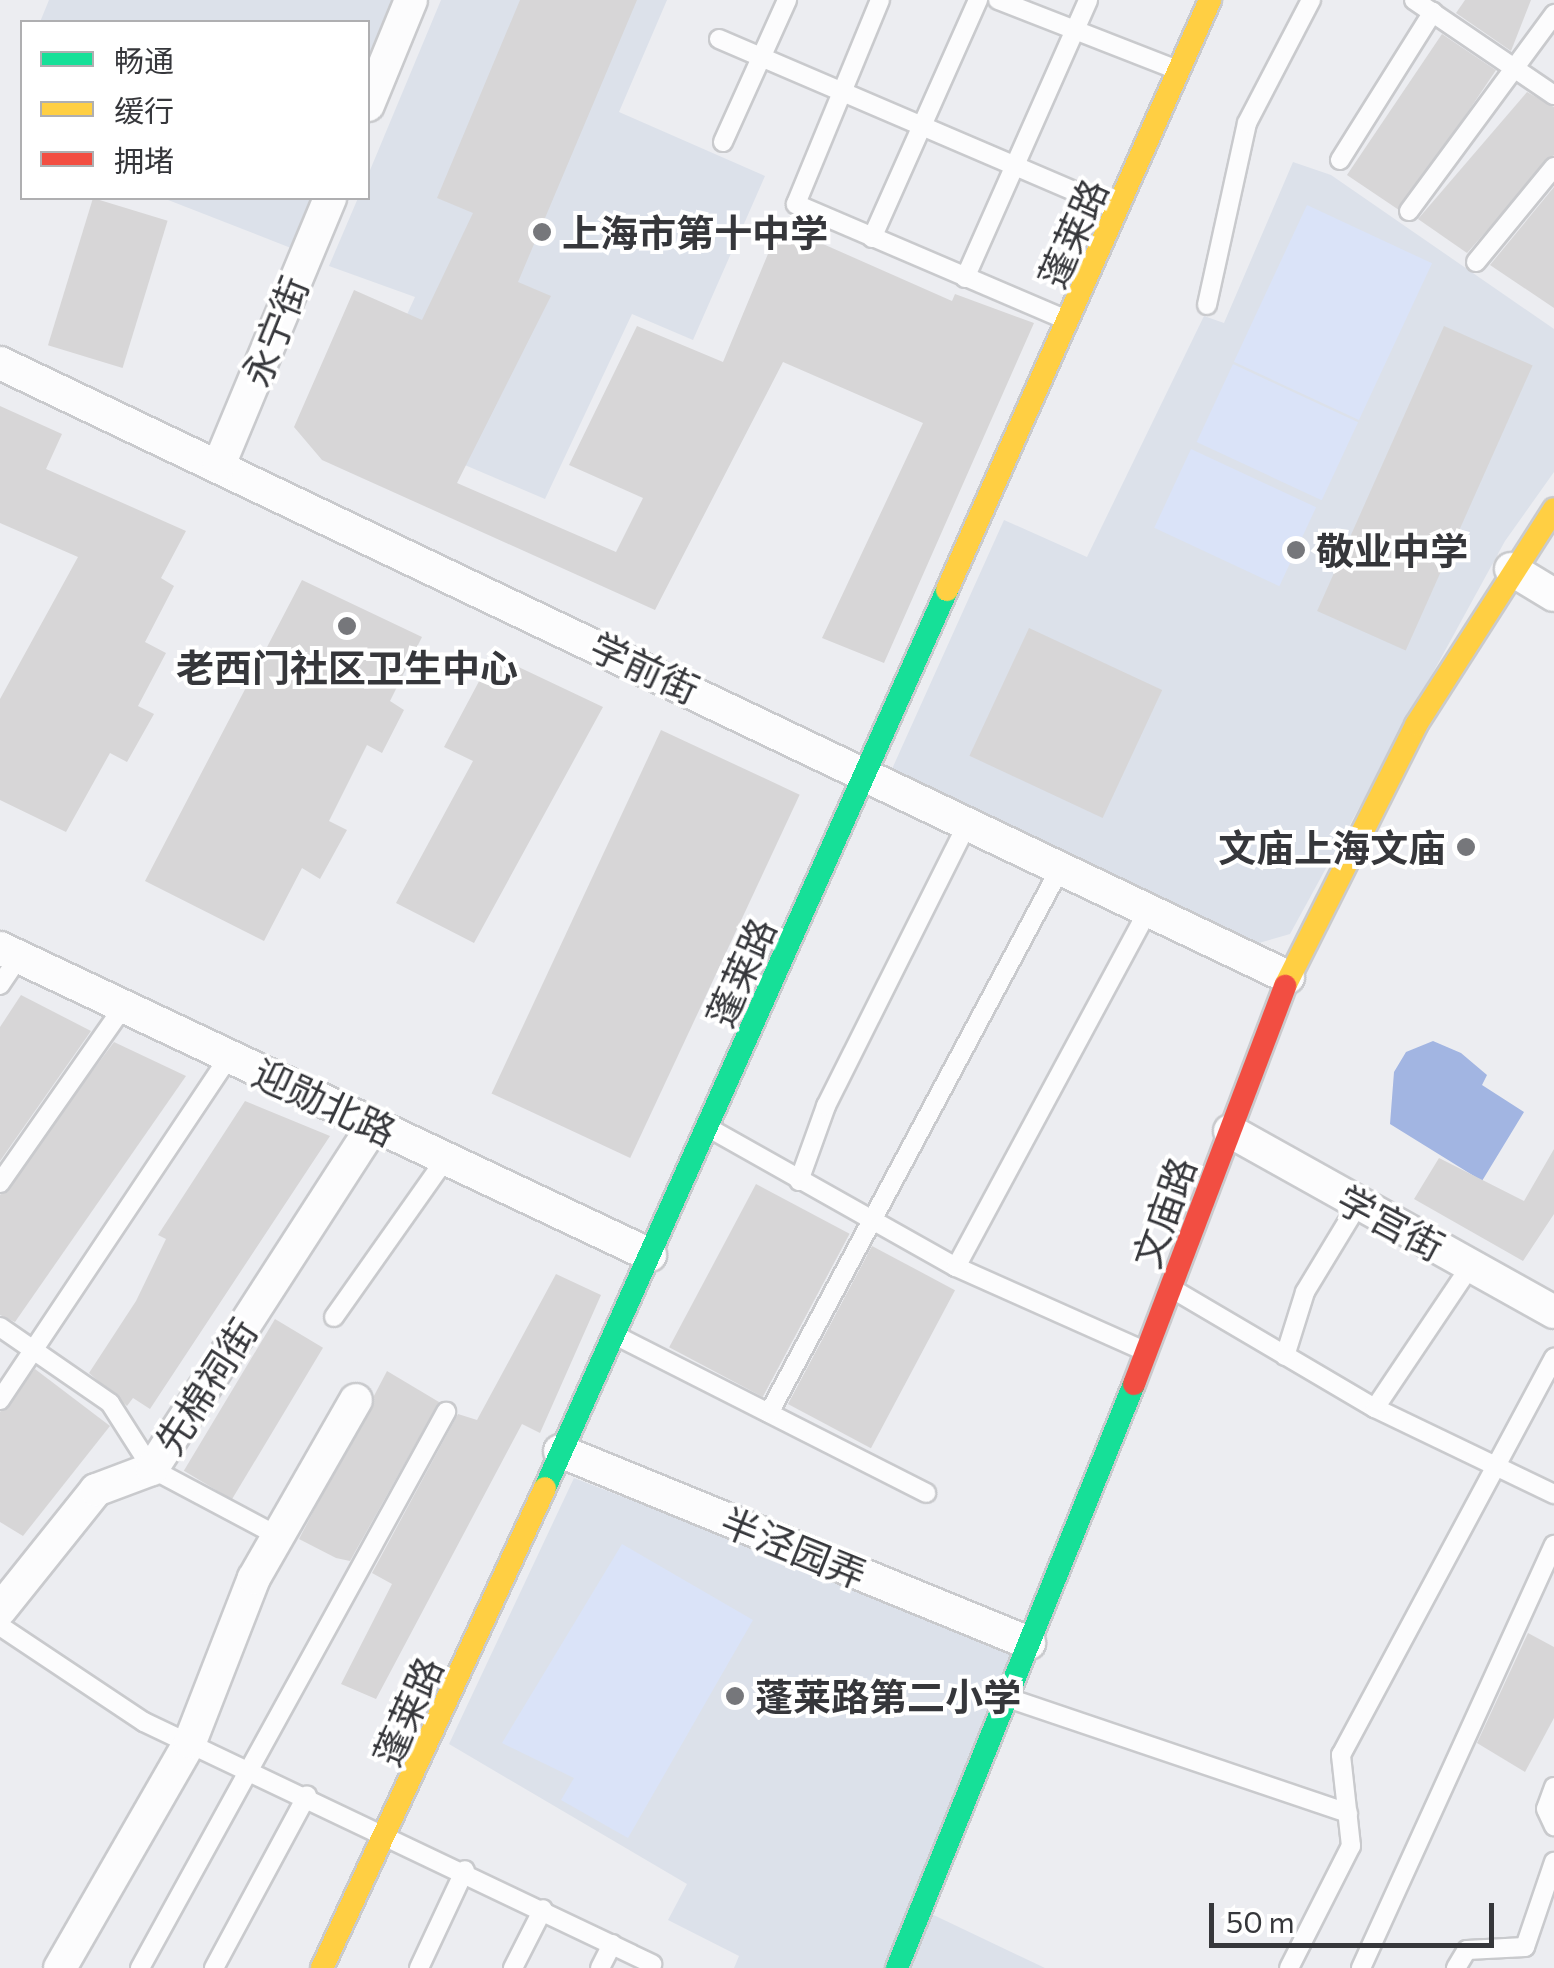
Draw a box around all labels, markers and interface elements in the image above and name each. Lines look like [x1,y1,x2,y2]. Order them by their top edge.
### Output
legend [20,20,370,200]
text: 畅通 [114,41,174,78]
text: 缓行 [114,91,174,128]
text: 拥堵 [114,141,174,178]
street label: 蓬莱路 [1028,172,1116,294]
place label: 上海市第十中学 [562,209,828,255]
marker: 上海市第十中学 [531,221,553,243]
street label: 永宁街 [232,270,316,392]
place label: 敬业中学 [1316,527,1468,573]
marker: 敬业中学 [1285,539,1307,561]
marker: 老西门社区卫生中心 [334,613,360,639]
street label: 学前街 [584,622,706,712]
place label: 老西门社区卫生中心 [176,644,518,690]
place label: 文庙上海文庙 [1218,824,1446,870]
marker: 文庙上海文庙 [1455,836,1477,858]
street label: 蓬莱路 [696,911,784,1033]
street label: 迎勋北路 [246,1048,404,1154]
street label: 文庙路 [1122,1151,1204,1273]
street label: 学宫街 [1330,1175,1452,1269]
street label: 先棉祠街 [144,1310,266,1462]
street label: 半泾园弄 [715,1497,873,1597]
street label: 蓬莱路 [363,1650,451,1772]
place label: 蓬莱路第二小学 [755,1673,1021,1719]
marker: 蓬莱路第二小学 [724,1685,746,1707]
scale bar [1214,1883,1499,1945]
text: 50 m [1226,1902,1295,1939]

